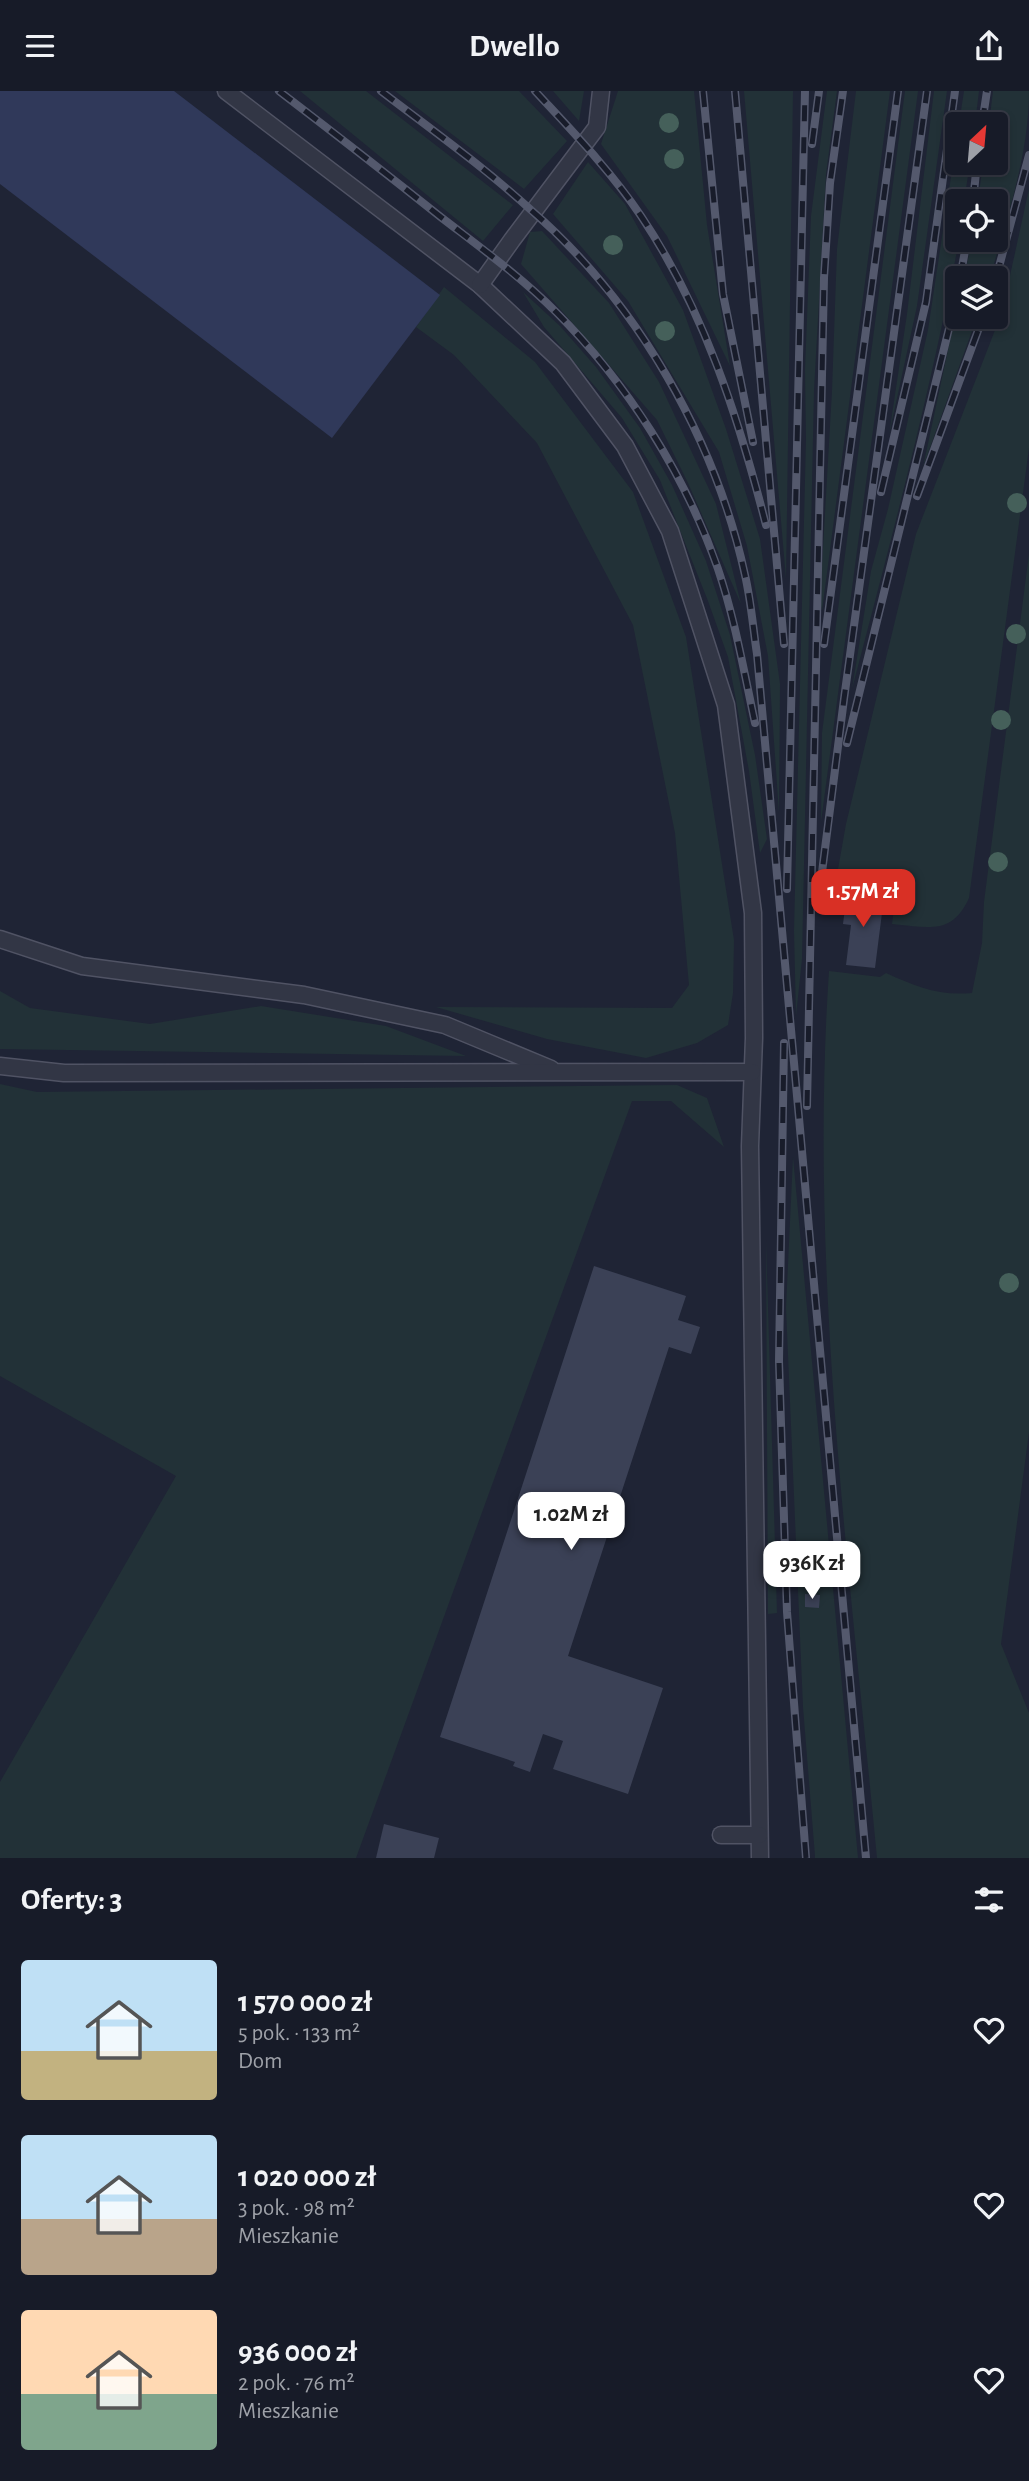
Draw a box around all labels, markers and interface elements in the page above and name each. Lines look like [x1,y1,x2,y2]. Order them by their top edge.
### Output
icon: menu [21,27,59,65]
icon: share [970,27,1008,65]
text: Dwello [469,30,560,62]
north arrow [945,112,1008,175]
map controls [945,112,1008,329]
button: locate [945,189,1008,252]
button: layers [945,266,1008,329]
pin: 1.57M zł [791,869,935,929]
text: 1.57M zł [827,880,899,903]
pin: 1.02M zł [499,1493,643,1552]
text: 1.02M zł [534,1503,608,1526]
pin: 936K zł [747,1541,877,1601]
text: 936K zł [779,1552,845,1575]
icon: filters [970,1881,1008,1919]
text: Oferty: 3 [21,1885,122,1915]
text: 1 570 000 zł [238,1987,372,2017]
icon: home [77,1988,161,2072]
icon: heart [970,2011,1008,2049]
text: 5 pok. · 133 m² [238,2022,360,2045]
text: Dom [238,2050,282,2073]
text: 1 020 000 zł [238,2162,376,2192]
icon: home [77,2163,161,2247]
icon: heart [970,2186,1008,2224]
text: 3 pok. · 98 m² [238,2197,355,2220]
text: Mieszkanie [238,2225,339,2248]
text: 936 000 zł [238,2337,357,2367]
icon: home [77,2338,161,2422]
icon: heart [970,2361,1008,2399]
text: 2 pok. · 76 m² [238,2372,355,2395]
text: Mieszkanie [238,2400,339,2423]

